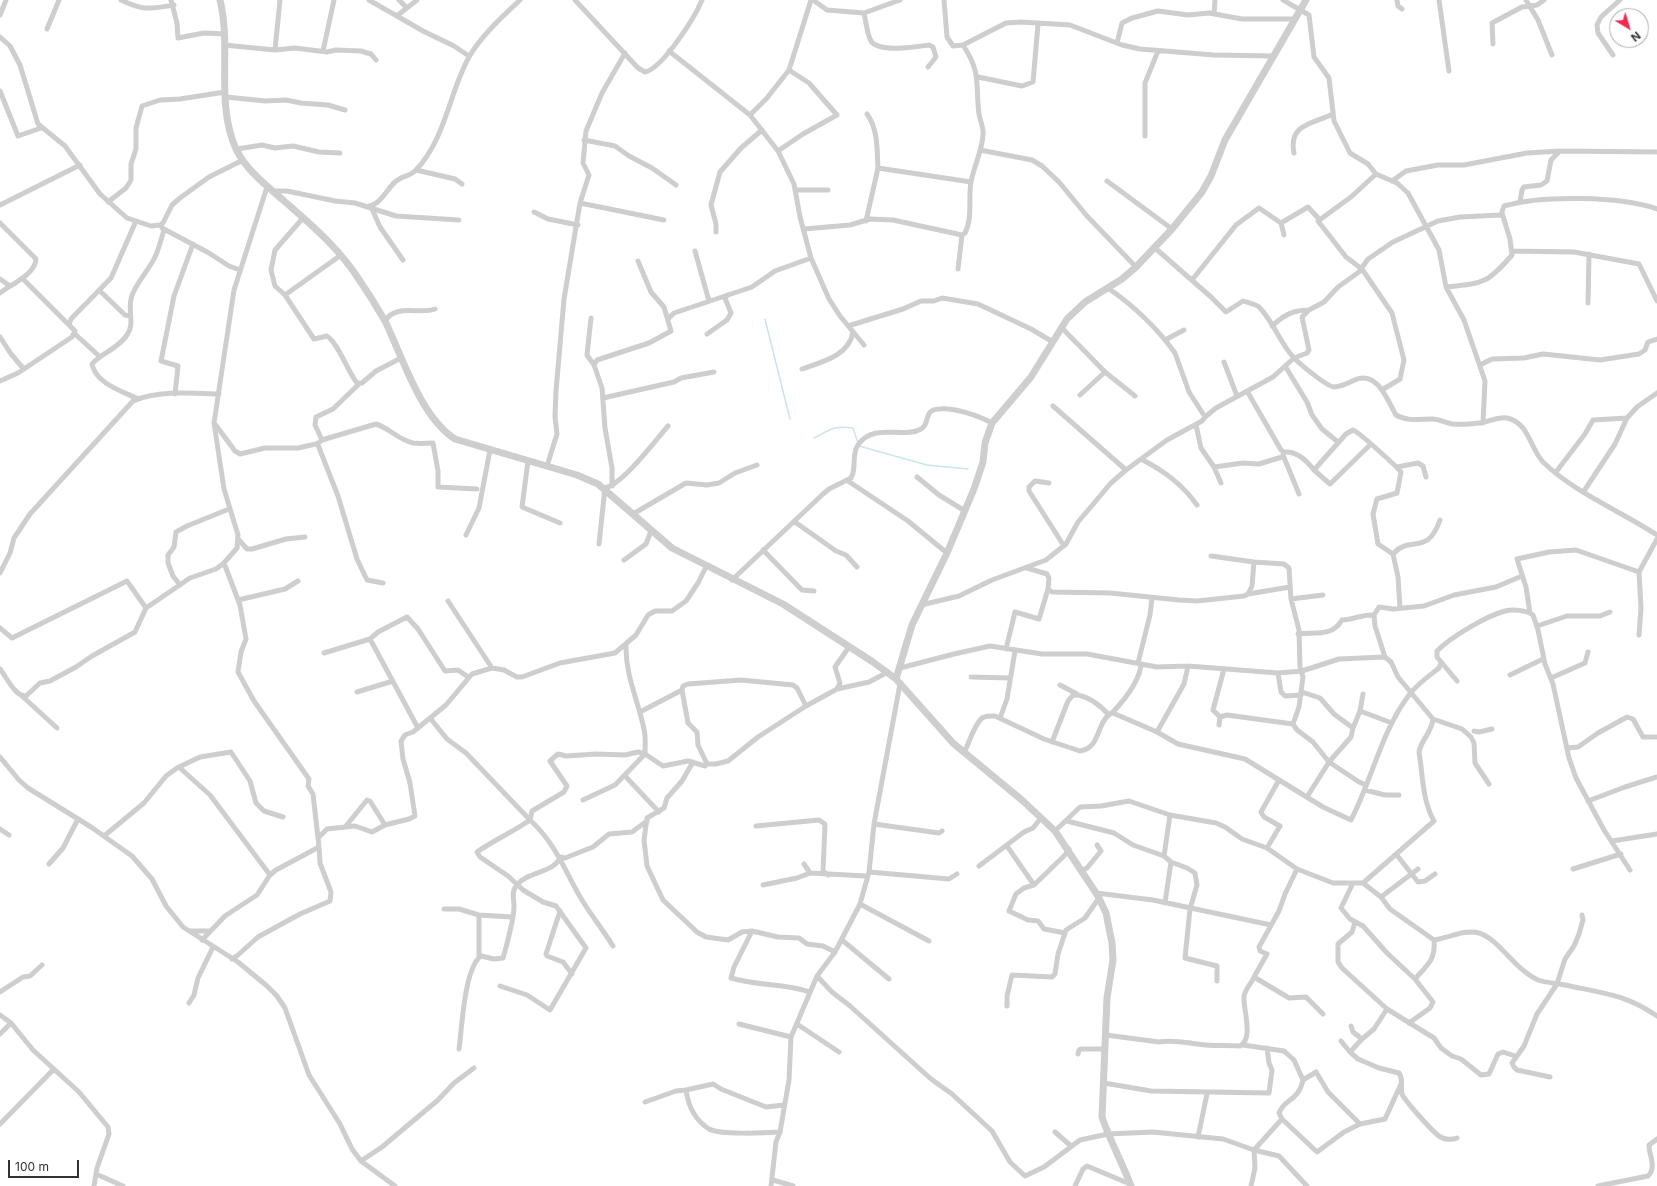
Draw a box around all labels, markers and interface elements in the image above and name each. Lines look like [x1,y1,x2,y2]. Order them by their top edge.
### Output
north arrow [1609,8,1649,48]
text: N [1628,29,1643,45]
scale bar [10,1152,81,1178]
text: 100 m [15,1159,49,1174]

